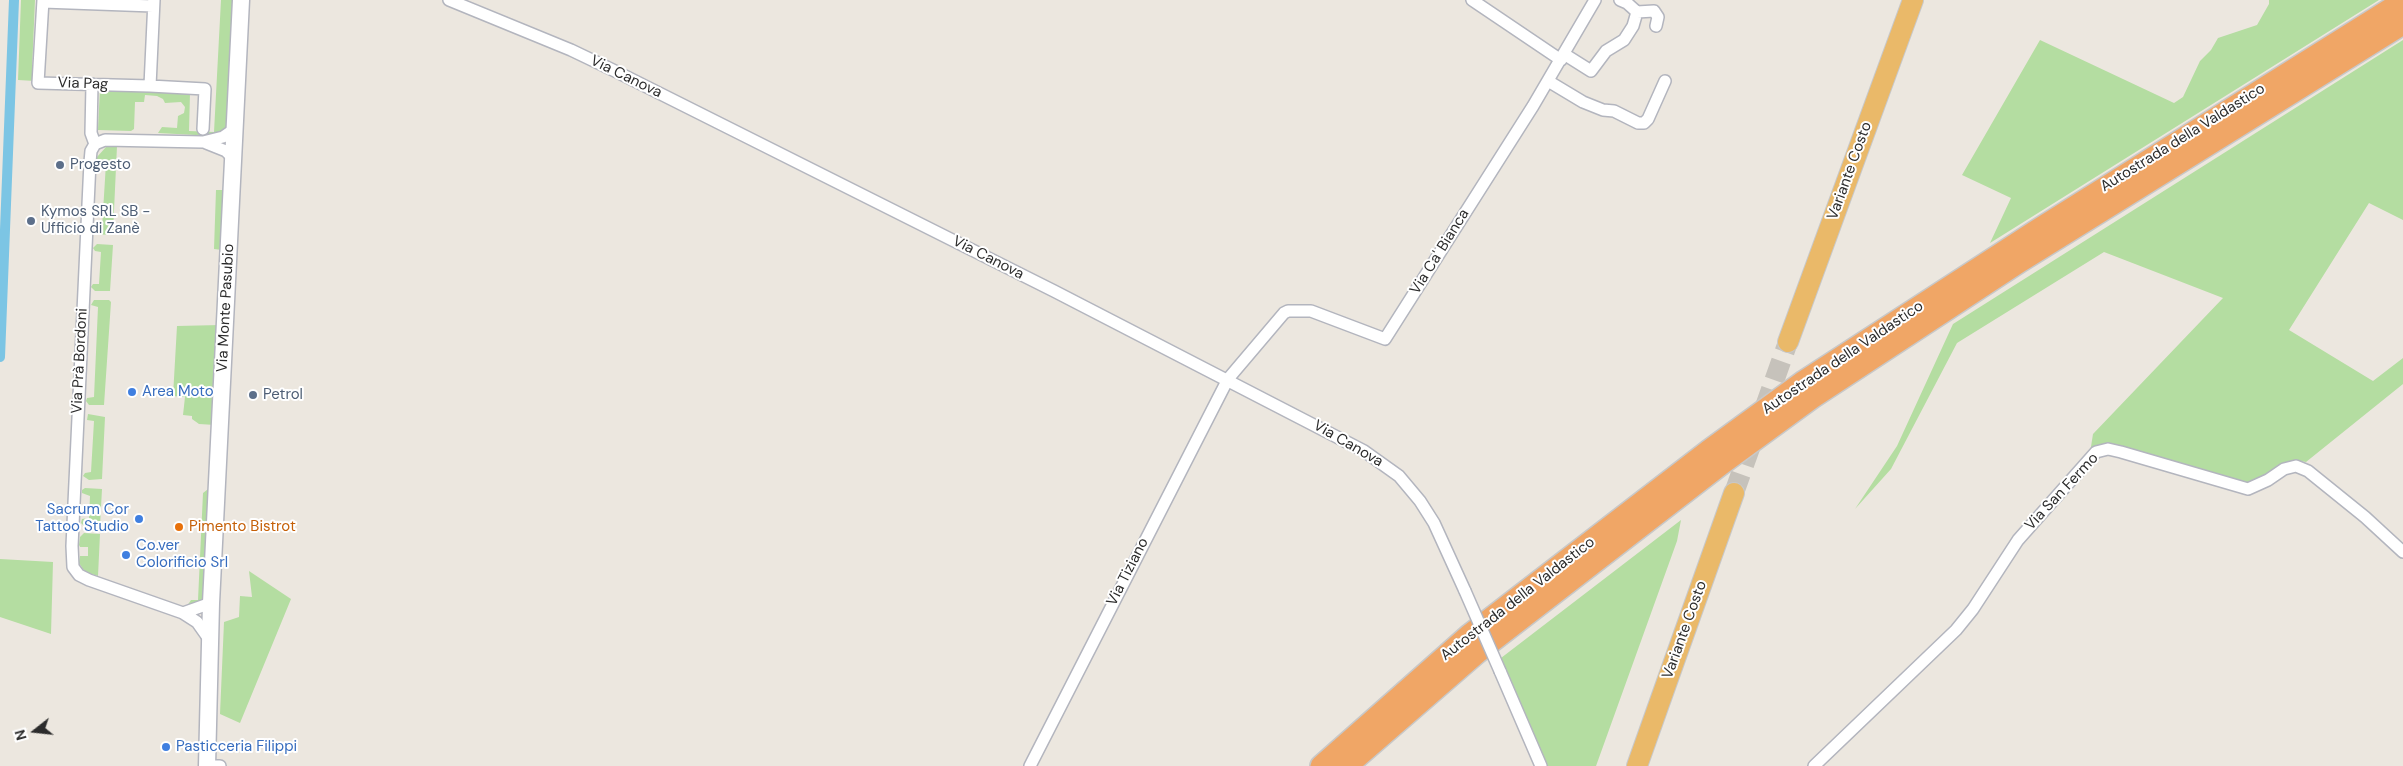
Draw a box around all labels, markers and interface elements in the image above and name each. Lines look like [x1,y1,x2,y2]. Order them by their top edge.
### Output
street label: Via Canova [587,52,665,102]
street label: Via Pag [57,74,109,94]
street label: Autostrada della Valdastico [2097,80,2269,196]
street label: Variante Costo [1824,120,1876,222]
place label: Progesto [70,156,131,174]
marker: Progesto [54,159,66,171]
place label: Kymos SRL SB - Ufficio di Zanè [41,203,150,238]
street label: Via Ca' Bianca [1407,206,1473,298]
marker: Kymos SRL SB - Ufficio di Zanè [25,215,37,227]
street label: Via Canova [949,232,1027,284]
street label: Via Monte Pasubio [214,243,238,373]
street label: Autostrada della Valdastico [1759,297,1927,419]
street label: Via Prà Bordoni [68,308,92,414]
place label: Area Moto [142,383,214,401]
marker: Area Moto [126,386,138,398]
place label: Petrol [263,386,303,404]
marker: Petrol [247,389,259,401]
street label: Via Canova [1310,417,1386,471]
street label: Via San Fermo [2022,450,2102,534]
place label: Sacrum Cor Tattoo Studio [35,501,129,536]
marker: Sacrum Cor Tattoo Studio [133,513,145,525]
place label: Pimento Bistrot [189,518,296,536]
marker: Pimento Bistrot [173,521,185,533]
street label: Autostrada della Valdastico [1437,533,1599,665]
street label: Via Tiziano [1103,535,1153,609]
place label: Co.ver Colorificio Srl [136,537,228,572]
marker: Co.ver Colorificio Srl [120,549,132,561]
street label: Variante Costo [1659,579,1711,681]
north arrow [10,706,60,756]
text: N [11,728,31,743]
place label: Pasticceria Filippi [176,738,297,756]
marker: Pasticceria Filippi [160,741,172,753]

